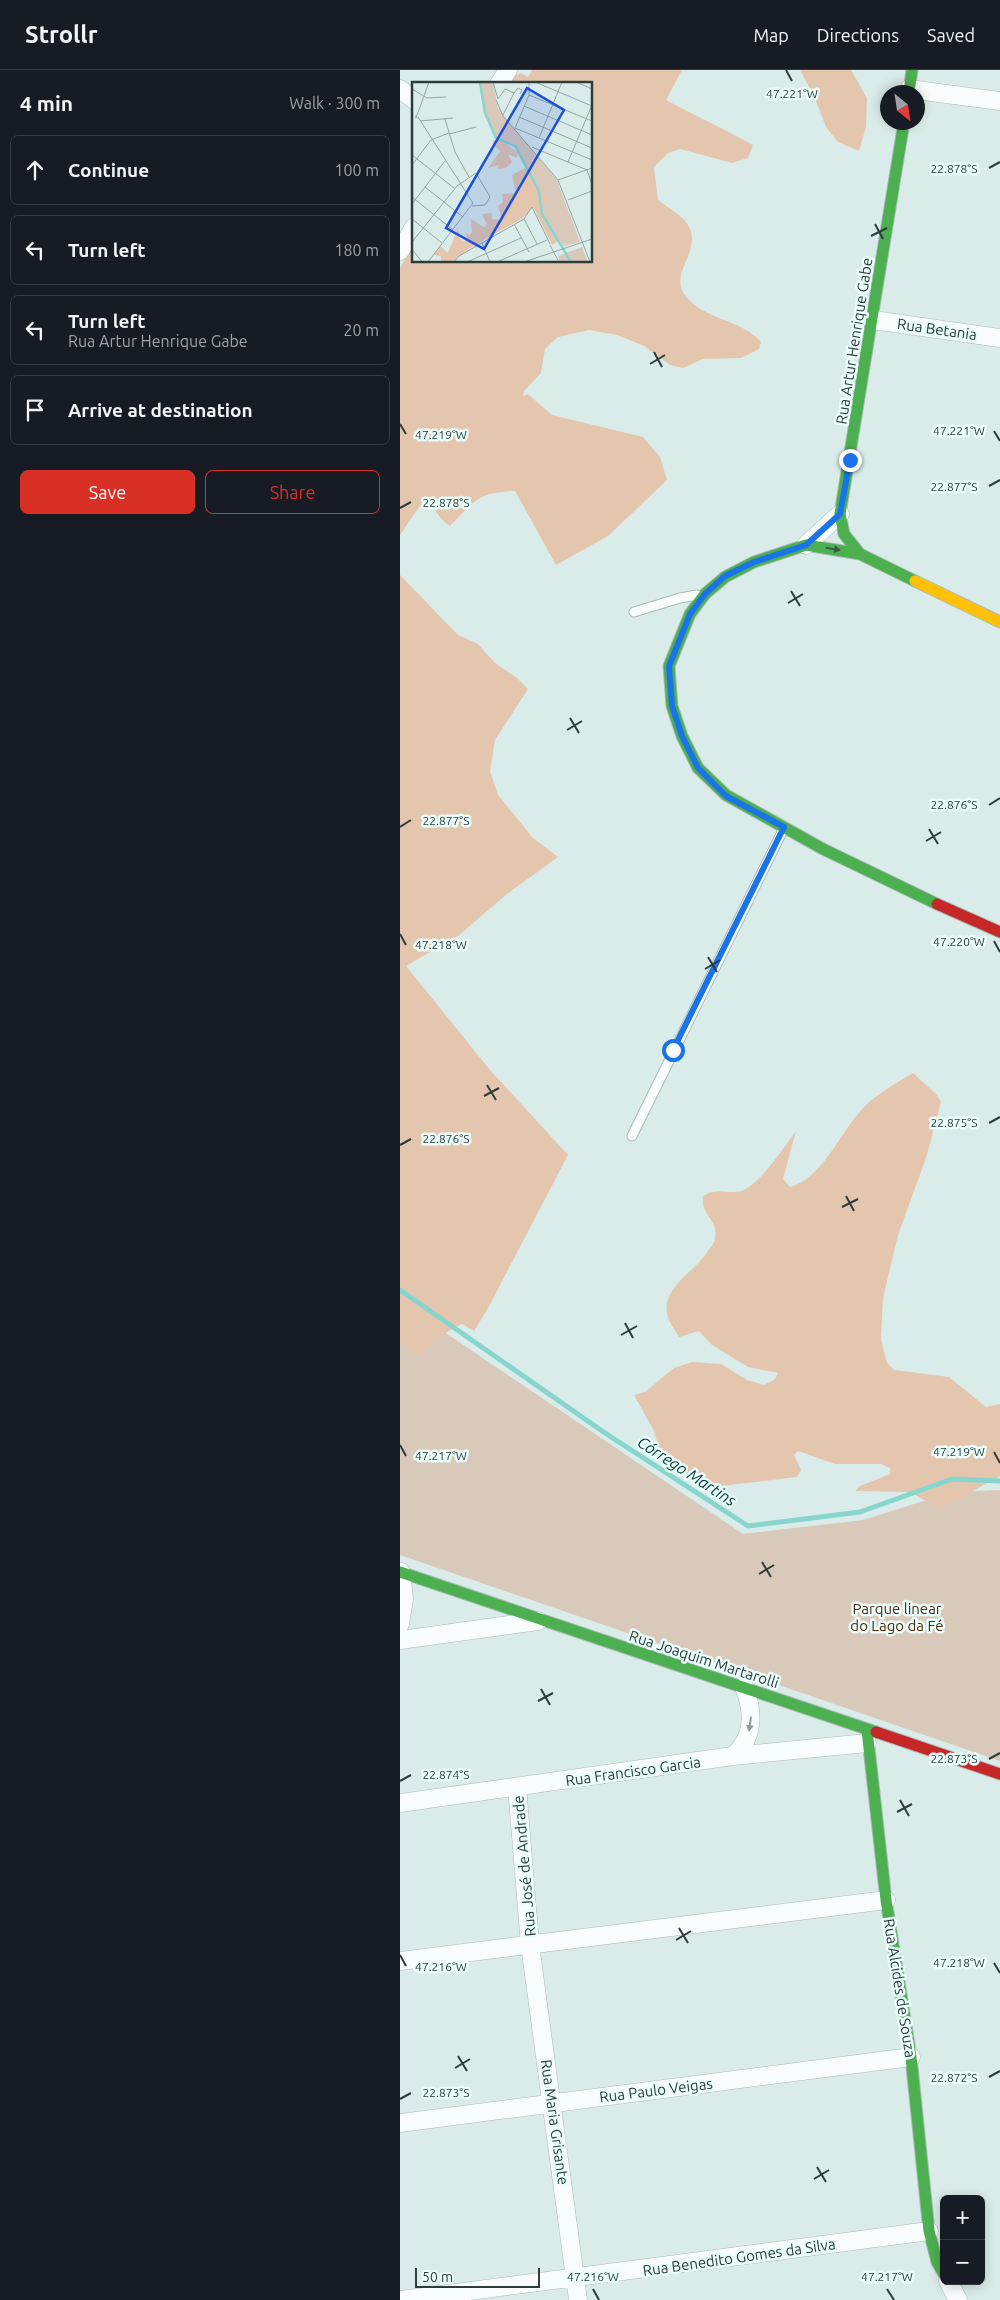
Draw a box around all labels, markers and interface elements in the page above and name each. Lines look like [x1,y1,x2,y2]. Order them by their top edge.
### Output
text: Strollr [25,21,98,48]
text: Map [753,25,789,45]
text: Directions [817,25,899,45]
text: Saved [927,25,975,45]
inset map [412,82,592,262]
north arrow [880,85,925,130]
text: 47.221°W [766,87,818,100]
text: 4 min [20,91,73,115]
text: Walk · 300 m [289,94,380,112]
icon: ahead [21,156,49,184]
text: Continue [68,159,149,181]
text: 100 m [334,161,379,179]
text: 22.878°S [931,162,977,175]
icon: left [21,236,49,264]
text: Turn left [68,239,146,261]
text: 180 m [334,241,379,259]
street label: Rua Artur Henrique Gabe [832,256,876,426]
text: Turn left [68,310,146,332]
street label: Rua Betania [896,315,978,343]
icon: left [21,316,49,344]
text: 20 m [343,321,379,339]
text: Rua Artur Henrique Gabe [68,332,248,350]
icon: arrive [21,396,49,424]
text: Arrive at destination [68,399,253,421]
text: 47.221°W [933,424,985,437]
text: 47.219°W [415,428,467,441]
route end [839,449,862,472]
button: Save [20,470,195,514]
button: Share [205,470,380,514]
text: 22.877°S [931,480,977,493]
text: 22.878°S [423,496,469,509]
one-way arrow [826,546,842,554]
text: 22.876°S [931,798,977,811]
text: 22.877°S [423,814,469,827]
text: 47.220°W [933,935,985,948]
text: 47.218°W [415,938,467,951]
route start [662,1039,685,1062]
text: 22.875°S [931,1116,977,1129]
text: 22.876°S [423,1132,469,1145]
water label: Córrego Martins [634,1432,740,1510]
text: 47.219°W [933,1445,985,1458]
text: 47.217°W [415,1449,467,1462]
park label: Parque linear do Lago da Fé [850,1600,944,1634]
street label: Rua Joaquim Martarolli [627,1627,781,1691]
one-way arrow [745,1716,753,1732]
text: 22.873°S [931,1752,977,1765]
street label: Rua Francisco Garcia [564,1753,702,1789]
text: 22.874°S [423,1768,469,1781]
street label: Rua José de Andrade [509,1795,539,1937]
street label: Rua Alcides de Souza [881,1917,919,2059]
text: 47.218°W [933,1956,985,1969]
text: 47.216°W [415,1960,467,1973]
street label: Rua Maria Grisante [538,2058,572,2186]
text: 22.872°S [931,2071,977,2084]
street label: Rua Paulo Veigas [598,2075,714,2105]
text: 22.873°S [423,2086,469,2099]
map controls [940,2195,985,2285]
button: + [940,2195,985,2240]
street label: Rua Benedito Gomes da Silva [642,2235,836,2279]
button: − [940,2240,985,2285]
scale bar [415,2265,540,2288]
text: 50 m [422,2269,453,2285]
text: 47.216°W [567,2270,619,2283]
text: 47.217°W [861,2270,913,2283]

